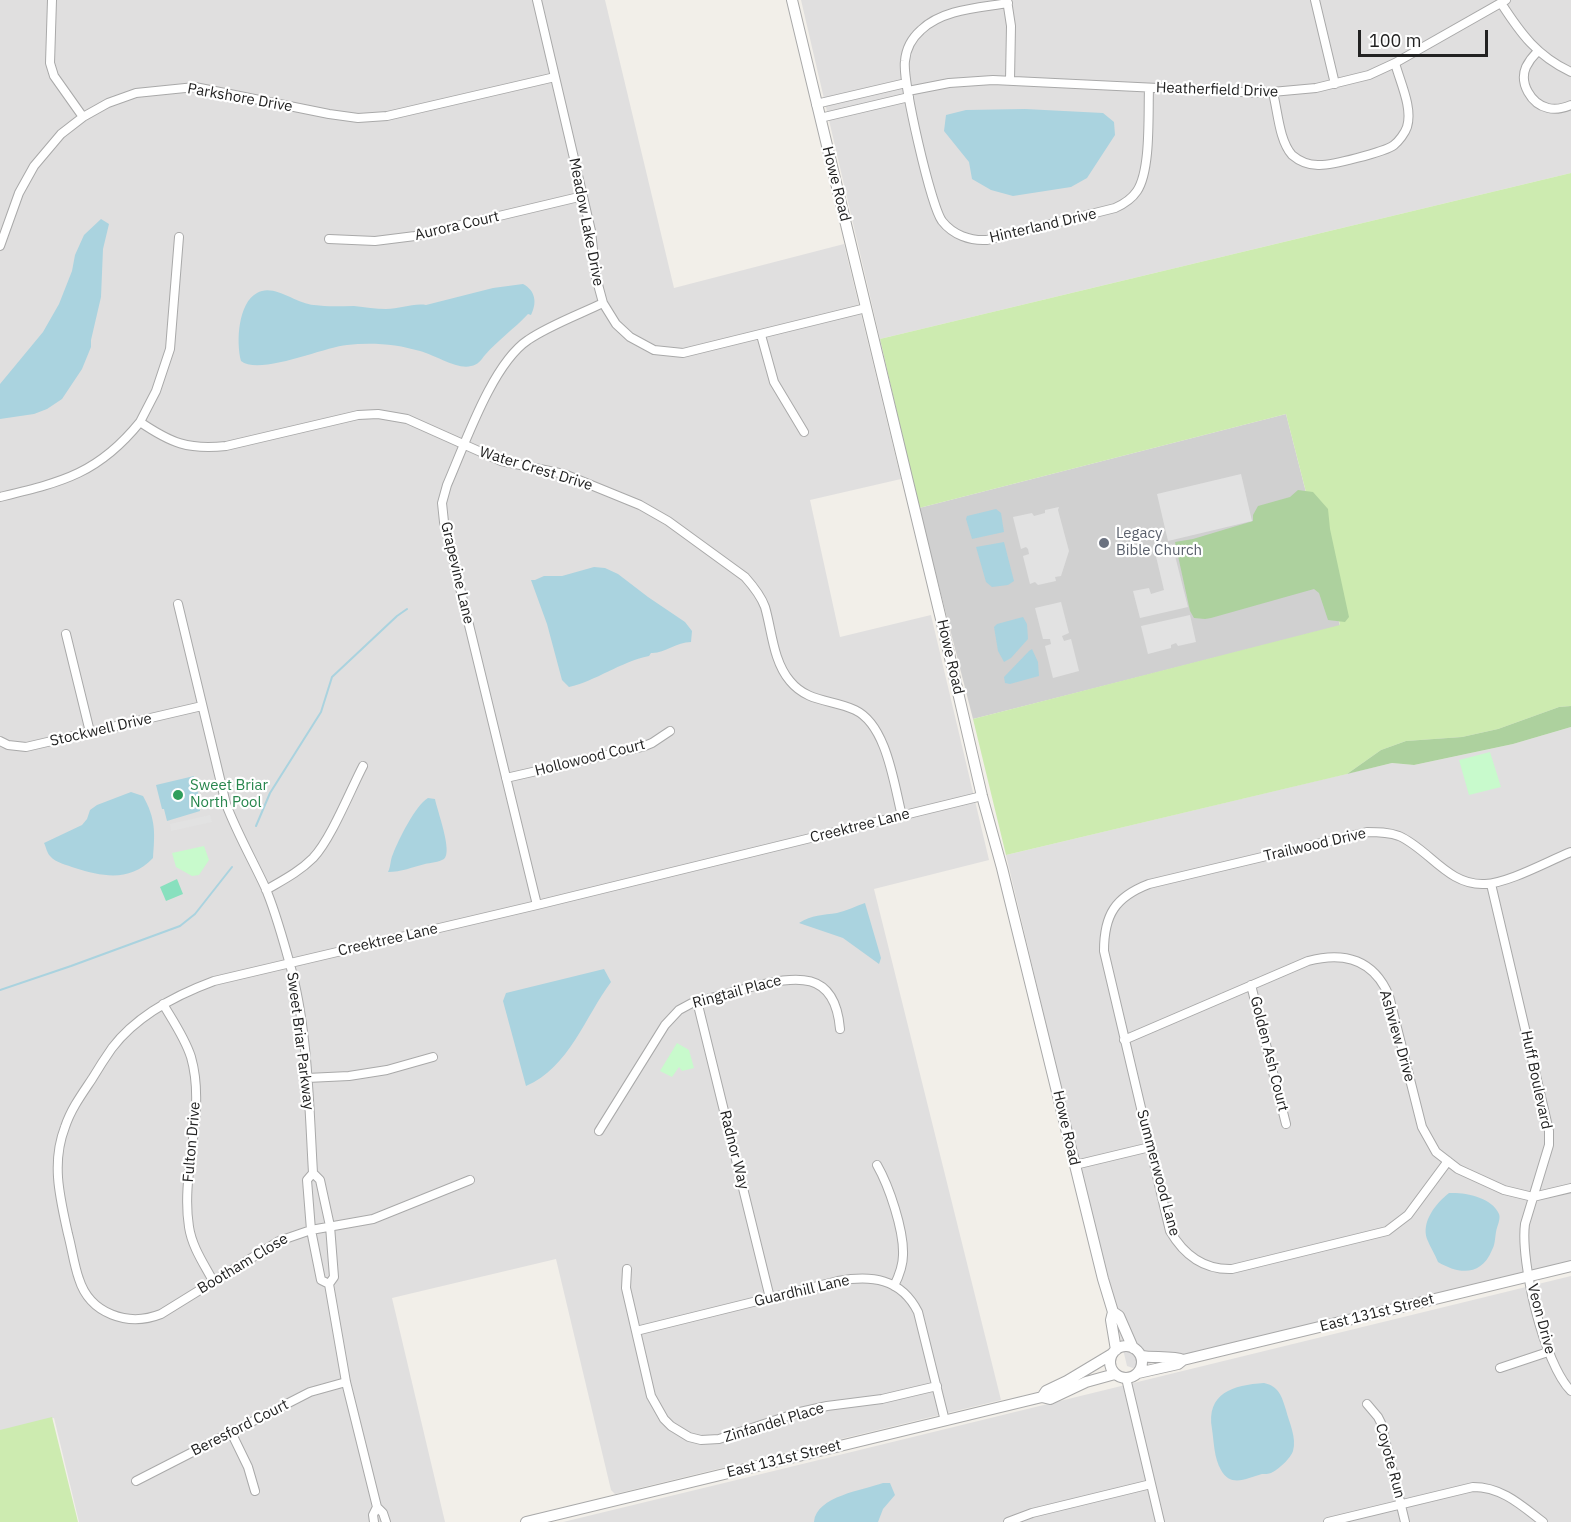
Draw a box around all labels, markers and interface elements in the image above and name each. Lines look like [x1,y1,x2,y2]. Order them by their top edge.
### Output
scale bar [1361,18,1492,56]
text: 100 m [1369,29,1421,52]
street label: Heatherfield Drive [1156,79,1278,101]
street label: Parkshore Drive [186,80,294,116]
street label: Howe Road [818,145,854,223]
street label: Meadow Lake Drive [565,156,607,288]
street label: Hinterland Drive [988,205,1098,247]
street label: Aurora Court [413,208,501,244]
street label: Water Crest Drive [477,443,595,495]
street label: Grapevine Lane [436,520,478,626]
place label: Legacy Bible Church [1116,525,1202,560]
marker: Legacy Bible Church [1097,536,1111,550]
street label: Howe Road [933,618,967,696]
street label: Stockwell Drive [48,710,154,750]
street label: Hollowood Court [533,736,647,780]
place label: Sweet Briar North Pool [190,777,268,812]
marker: Sweet Briar North Pool [171,788,185,802]
street label: Creektree Lane [808,805,912,847]
street label: Trailwood Drive [1262,824,1368,866]
street label: Creektree Lane [336,920,440,960]
street label: Sweet Briar Parkway [283,971,317,1111]
street label: Ringtail Place [691,971,783,1013]
street label: Ashview Drive [1375,988,1419,1084]
street label: Golden Ash Court [1246,995,1292,1113]
street label: Huff Boulevard [1517,1029,1555,1131]
street label: Howe Road [1049,1089,1083,1167]
street label: Fulton Drive [180,1101,204,1183]
street label: Summerwood Lane [1132,1108,1184,1238]
street label: Radnor Way [715,1109,753,1191]
street label: Bootham Close [194,1230,292,1298]
street label: Guardhill Lane [753,1271,851,1311]
street label: Veon Drive [1523,1282,1559,1356]
street label: East 131st Street [1318,1290,1436,1336]
street label: Beresford Court [188,1396,292,1460]
street label: Zinfandel Place [722,1399,826,1447]
street label: Coyote Run [1371,1421,1409,1501]
street label: East 131st Street [725,1436,843,1482]

